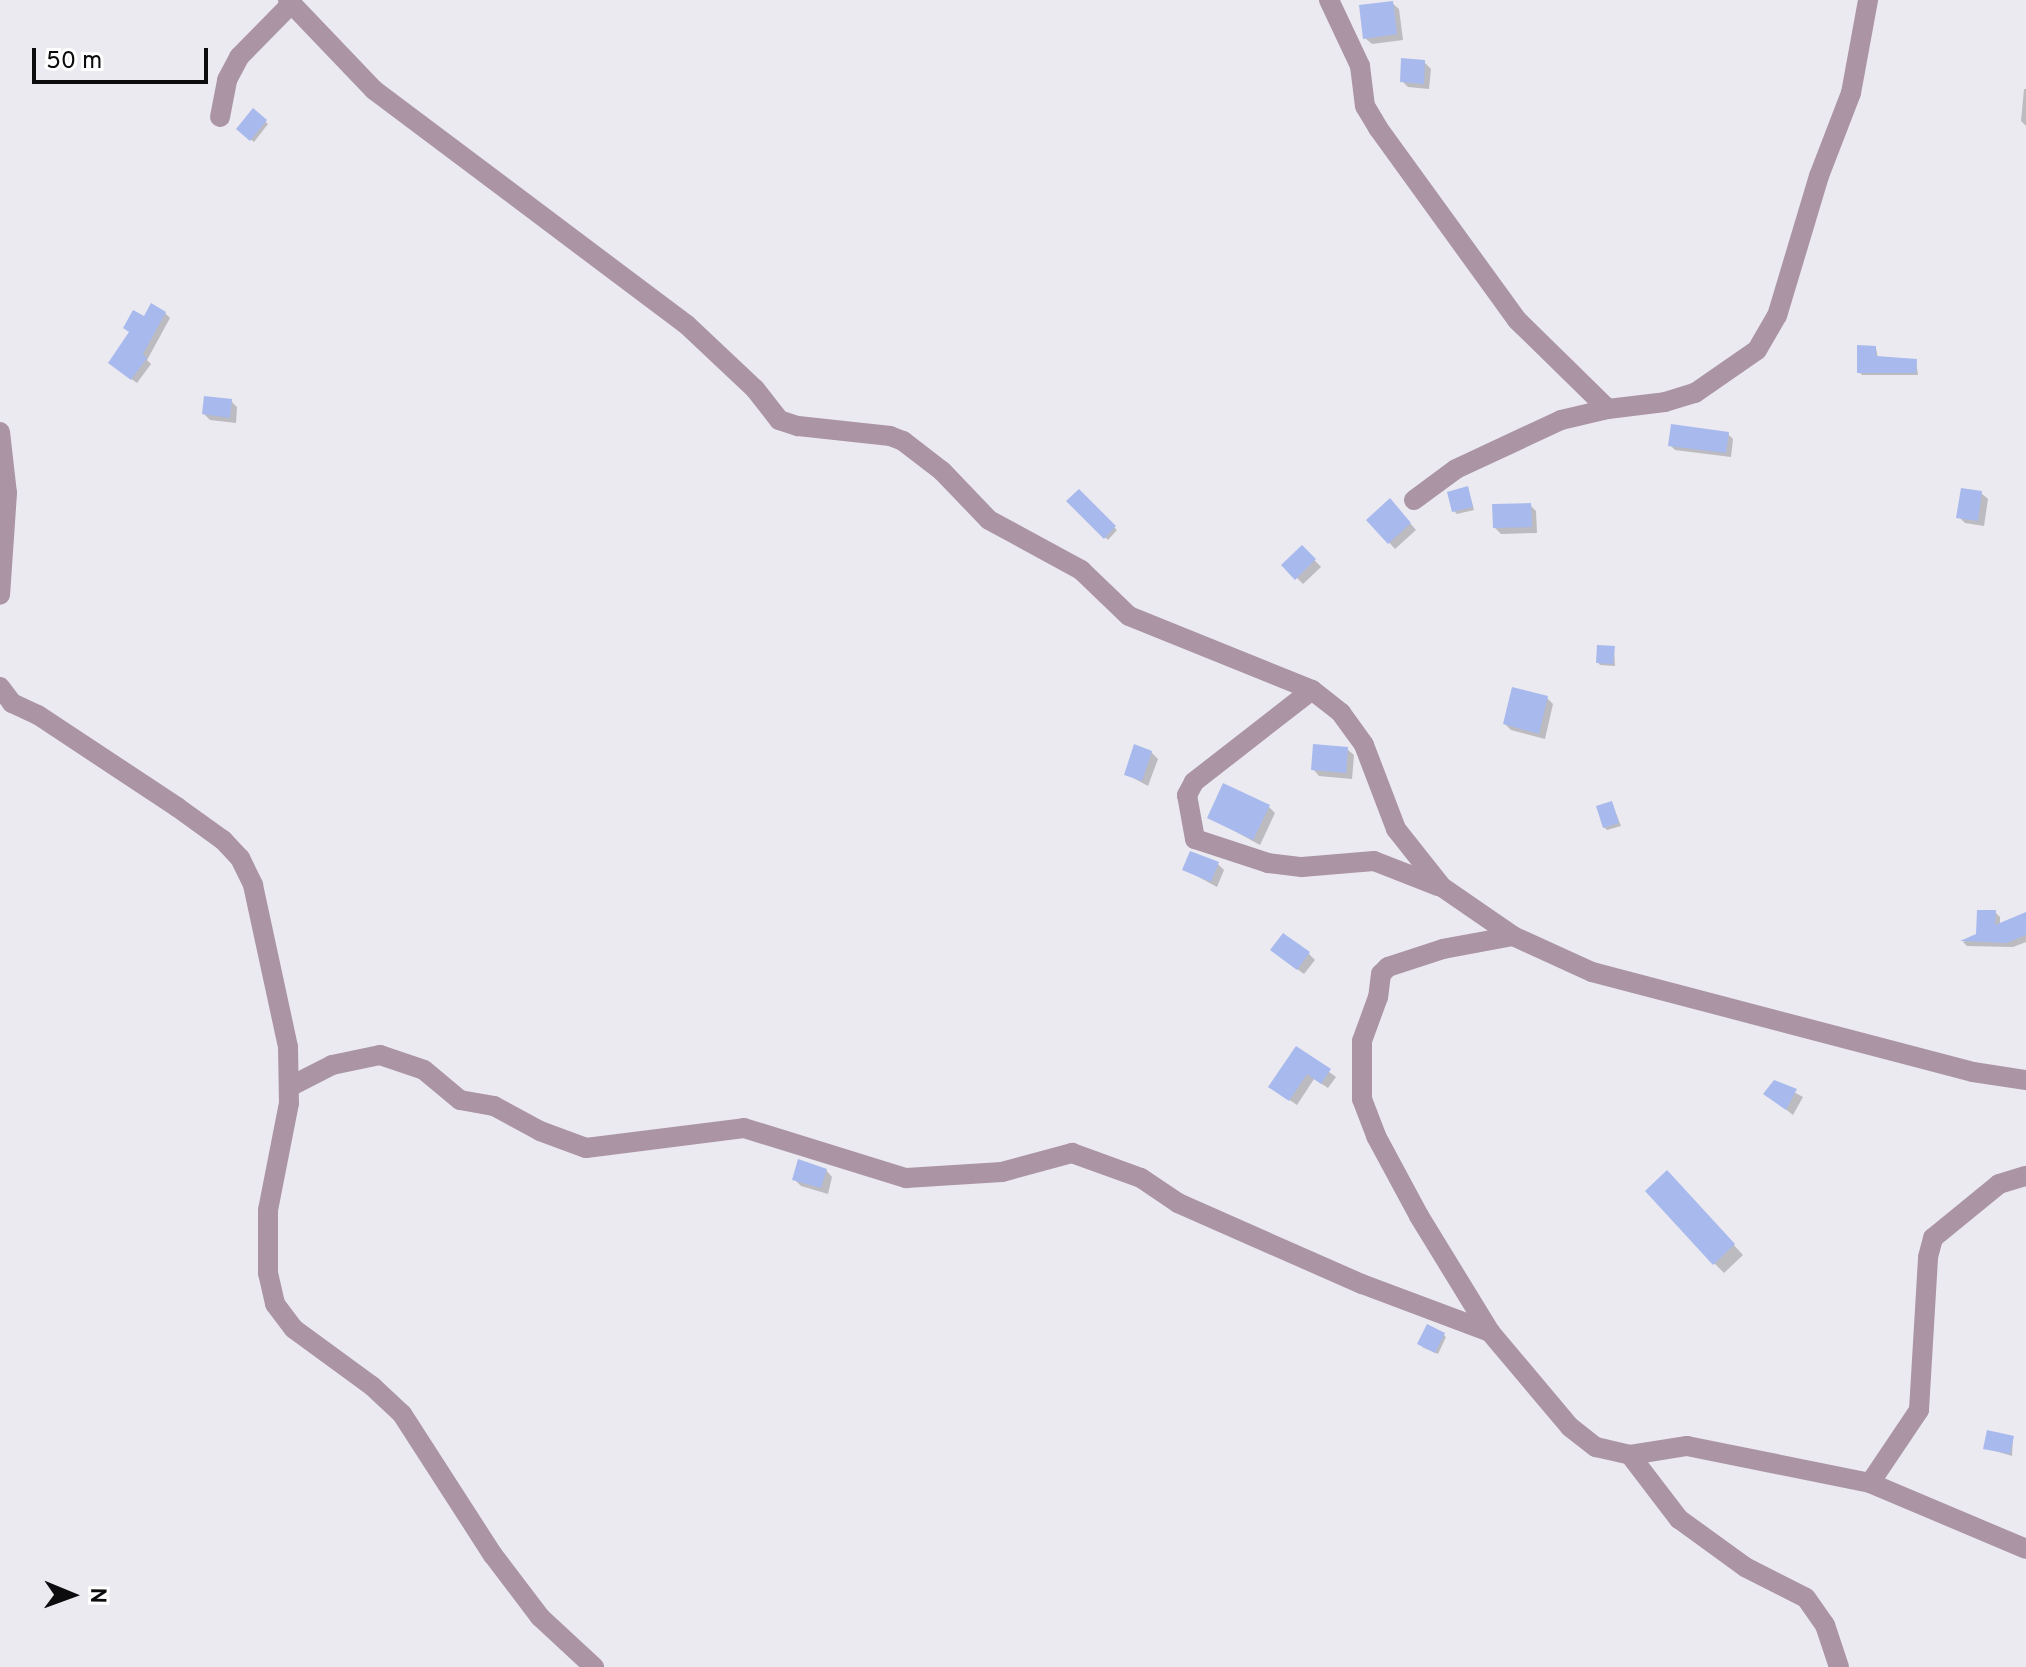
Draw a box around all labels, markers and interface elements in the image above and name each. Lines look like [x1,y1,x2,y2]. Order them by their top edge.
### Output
scale bar [36,32,212,82]
text: 50 m [46,47,102,77]
north arrow [32,1555,112,1635]
text: N [83,1587,110,1604]

